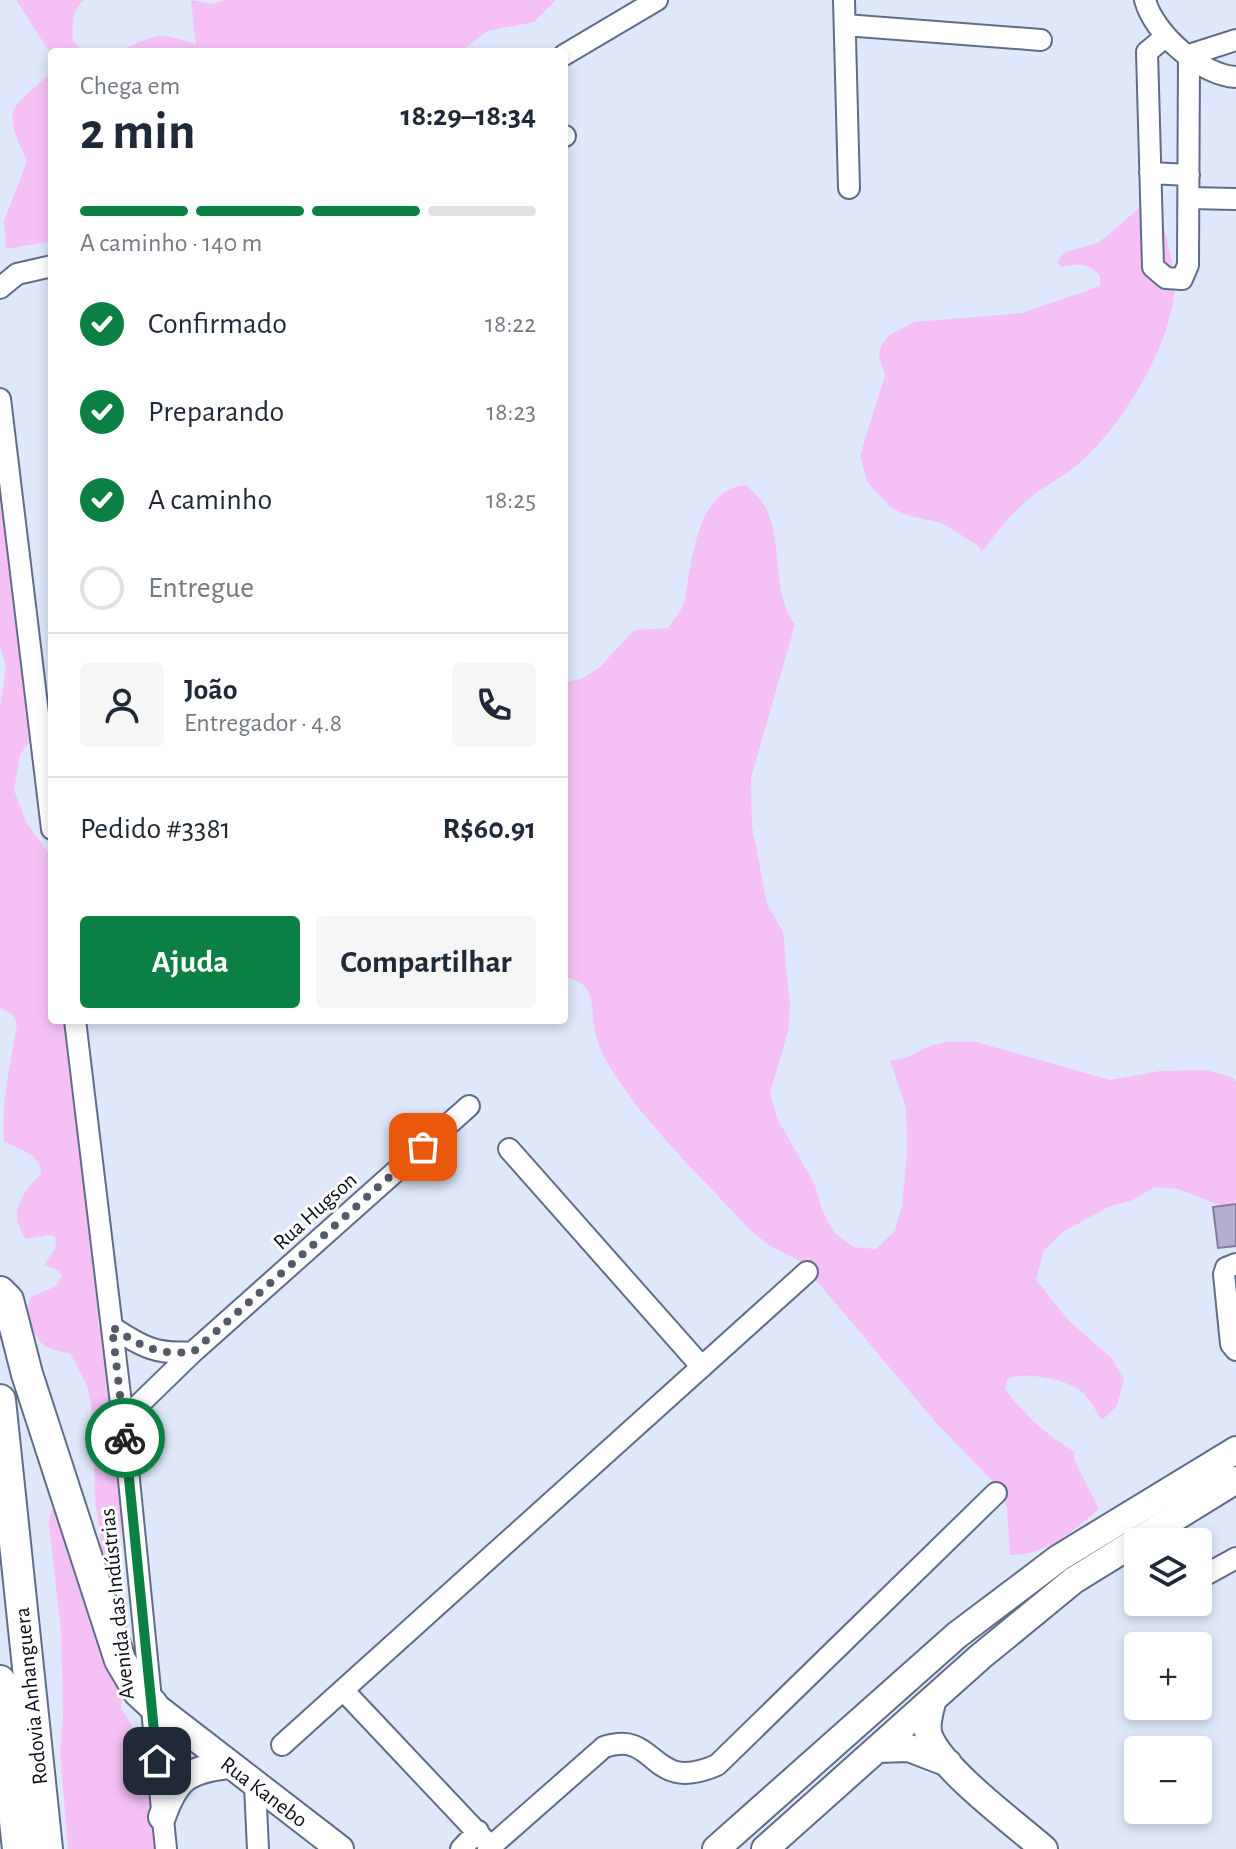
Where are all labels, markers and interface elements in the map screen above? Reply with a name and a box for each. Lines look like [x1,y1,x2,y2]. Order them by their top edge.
text: Chega em [80,73,180,99]
text: 18:29–18:34 [401,101,536,131]
text: 2 min [80,106,195,158]
text: A caminho · 140 m [80,230,262,256]
icon: check [80,302,124,346]
text: Confirmado [148,309,287,339]
text: 18:22 [485,311,536,337]
icon: check [80,390,124,434]
text: Preparando [148,397,284,427]
text: 18:23 [486,399,536,425]
icon: check [80,478,124,522]
text: A caminho [148,485,272,515]
text: 18:25 [486,487,536,513]
text: Entregue [148,573,254,603]
button: person [80,663,164,747]
button: phone [452,663,536,747]
text: João [184,675,238,705]
text: Entregador · 4.8 [184,710,342,736]
text: Pedido #3381 [80,814,231,844]
text: R$60.91 [443,814,536,844]
button: Ajuda [80,916,300,1008]
button: Compartilhar [316,916,536,1008]
pin [389,1113,457,1181]
icon: bag [401,1125,445,1169]
street label: Rua Hugson [269,1168,361,1254]
courier [85,1398,165,1478]
icon: bike [103,1416,147,1460]
street label: Avenida das Indústrias [96,1507,138,1701]
map controls [1124,1528,1212,1824]
button: layers [1124,1528,1212,1616]
street label: Rodovia Anhanguera [11,1606,51,1786]
button: + [1124,1632,1212,1720]
pin [123,1727,191,1795]
button: − [1124,1736,1212,1824]
icon: home [135,1739,179,1783]
street label: Rua Kanebo [217,1752,311,1832]

